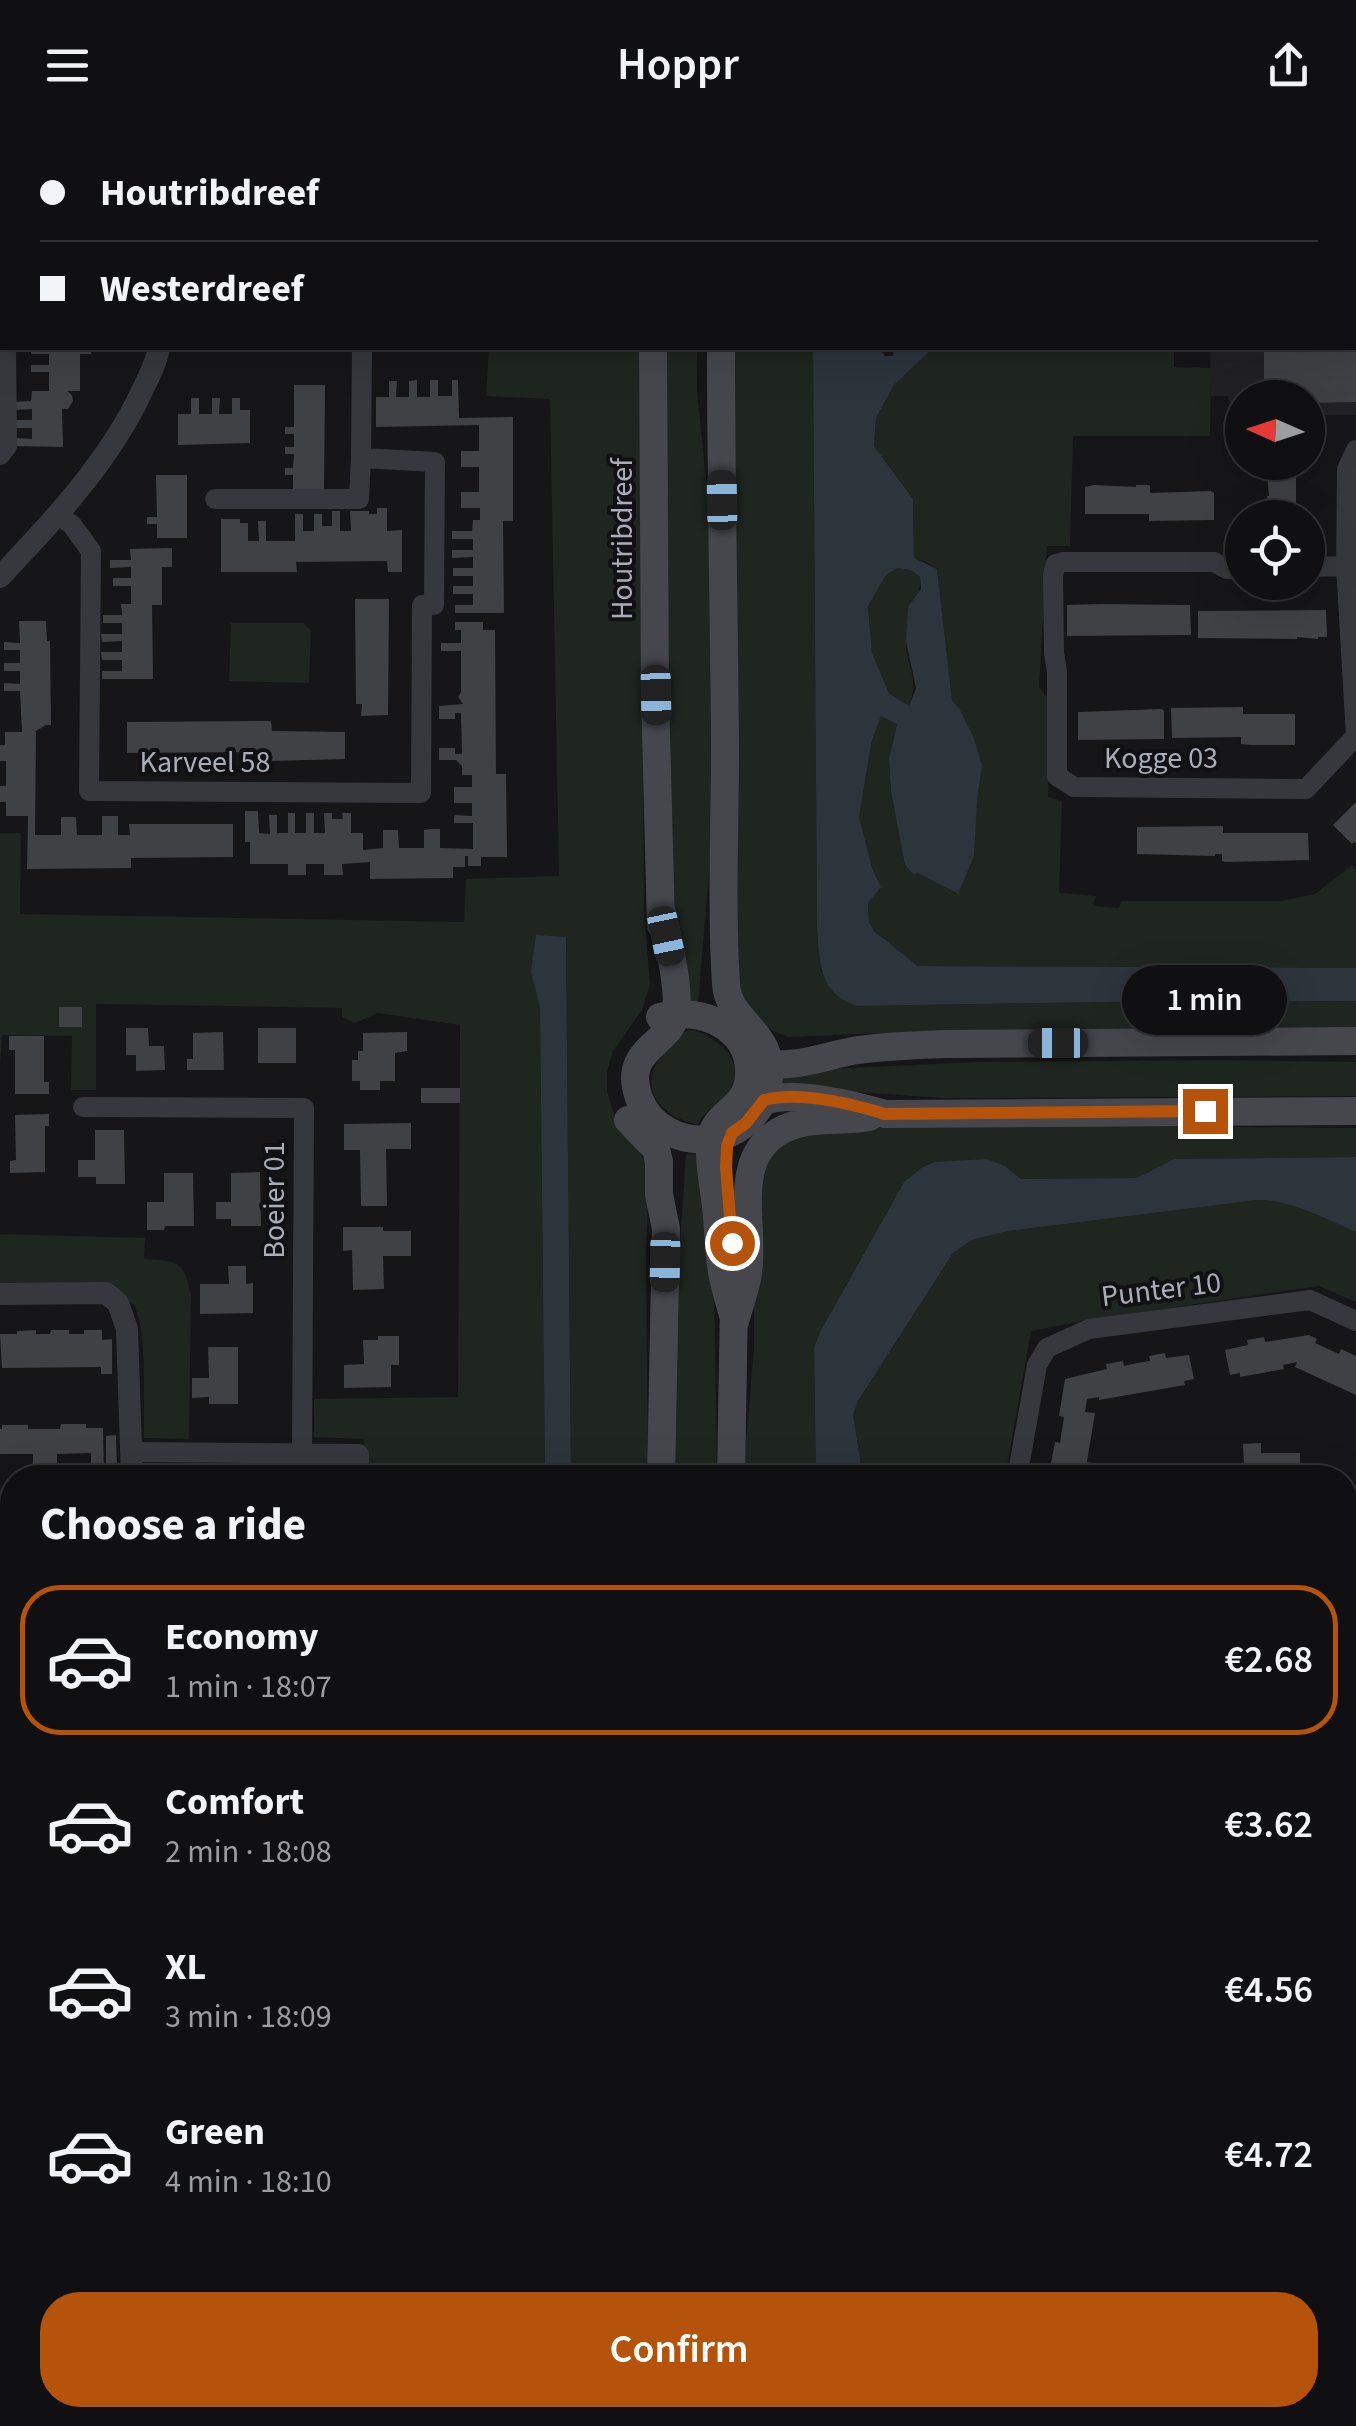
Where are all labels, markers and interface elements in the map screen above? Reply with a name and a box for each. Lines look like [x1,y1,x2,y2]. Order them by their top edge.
text: Hoppr [617,33,739,97]
icon: menu [40,38,95,93]
icon: share [1261,38,1316,93]
text: Houtribdreef [100,166,319,220]
text: Westerdreef [100,262,304,316]
north arrow [1225,380,1325,480]
map controls [1225,380,1325,600]
street label: Houtribdreef [601,457,644,620]
car [706,470,738,530]
button: locate [1225,500,1325,600]
car [640,665,672,725]
street label: Kogge 03 [1104,737,1218,780]
street label: Karveel 58 [140,741,270,784]
car [645,904,687,968]
callout: 1 min [1122,966,1288,1036]
text: 1 min [1166,977,1243,1023]
car [1028,1028,1088,1058]
route end [1183,1089,1228,1134]
street label: Boeier 01 [253,1141,296,1259]
route start [710,1221,755,1266]
car [649,1232,681,1292]
street label: Punter 10 [1099,1261,1224,1318]
text: Choose a ride [40,1493,306,1557]
text: Economy [165,1610,318,1664]
icon: car [45,1615,135,1705]
text: €2.68 [1225,1633,1313,1687]
text: 1 min · 18:07 [165,1664,332,1710]
text: Comfort [165,1775,304,1829]
icon: car [45,1780,135,1870]
text: €3.62 [1225,1798,1313,1852]
text: 2 min · 18:08 [165,1829,332,1875]
text: XL [165,1940,206,1994]
icon: car [45,1945,135,2035]
text: €4.56 [1225,1963,1313,2017]
text: 3 min · 18:09 [165,1994,332,2040]
text: Green [165,2105,265,2159]
icon: car [45,2110,135,2200]
text: €4.72 [1225,2128,1313,2182]
text: 4 min · 18:10 [165,2159,332,2205]
button: Confirm [40,2292,1318,2407]

